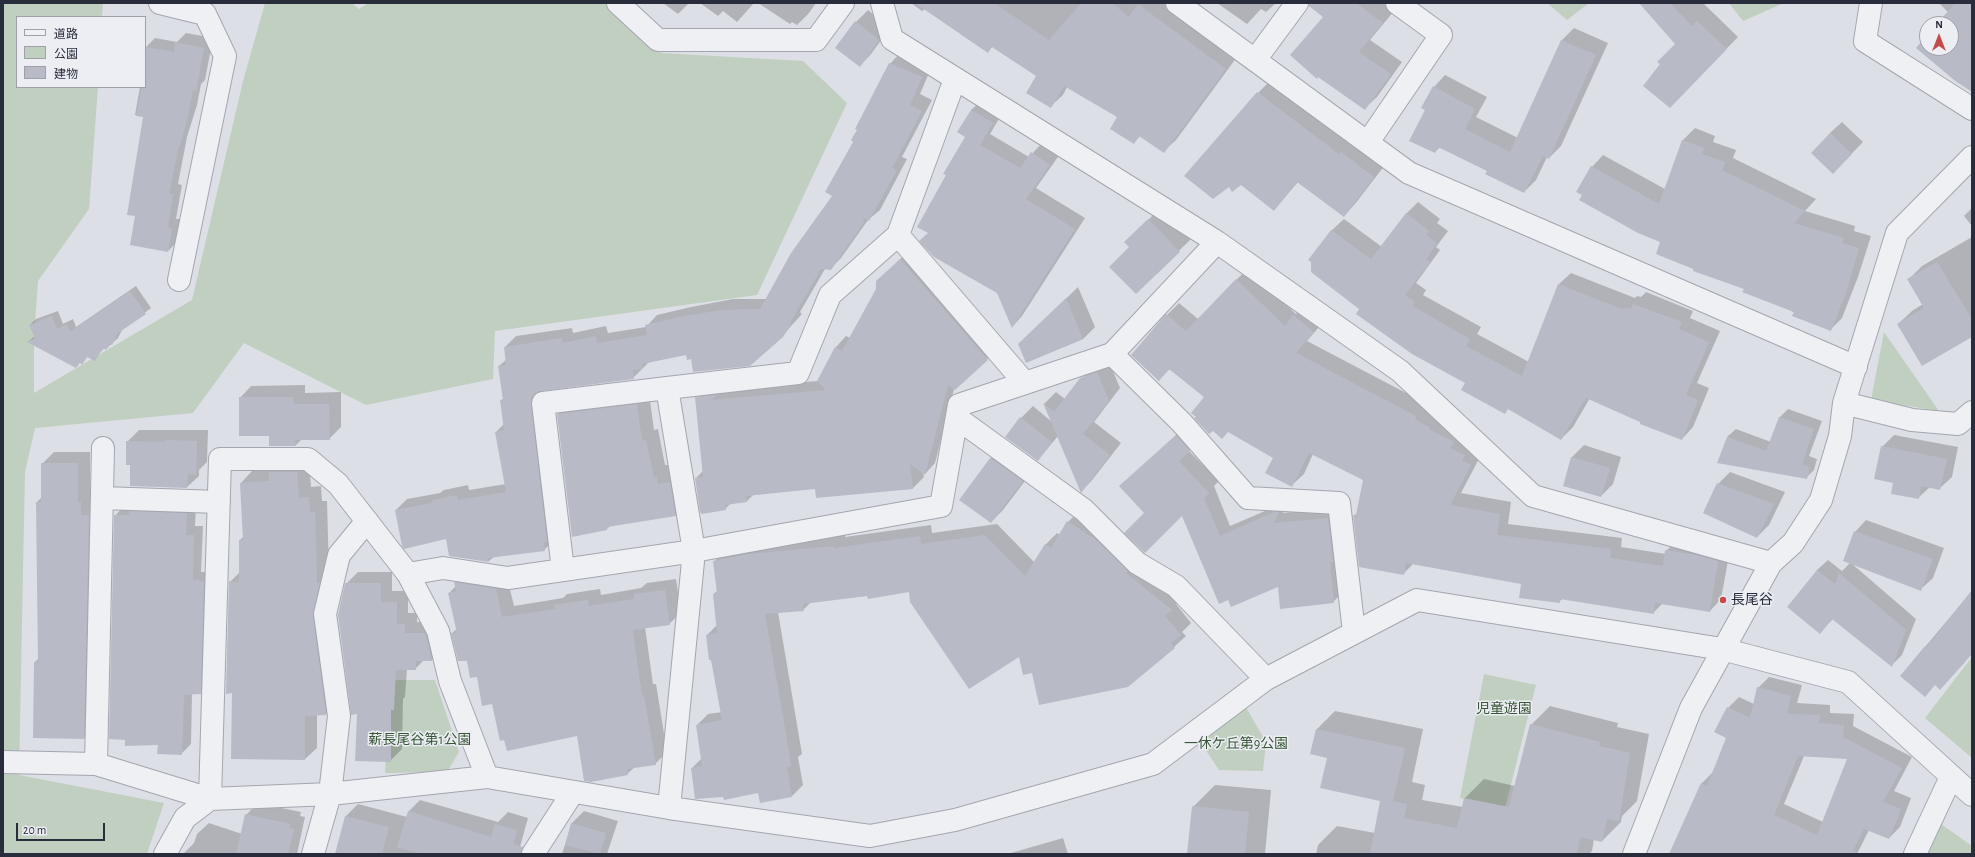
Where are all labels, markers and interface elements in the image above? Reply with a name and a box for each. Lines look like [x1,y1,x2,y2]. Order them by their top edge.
legend [16,16,146,88]
north arrow [1919,16,1959,56]
text: N [1935,19,1943,30]
text: 道路 [54,28,78,40]
text: 公園 [54,48,78,60]
text: 建物 [54,68,78,80]
place label: 長尾谷 [1731,592,1773,608]
marker: 長尾谷 [1718,595,1728,605]
park label: 児童遊園 [1476,701,1532,717]
park label: 薪長尾谷第1公園 [369,732,471,748]
park label: 一休ケ丘第9公園 [1184,736,1288,752]
scale bar [18,815,107,841]
text: 20 m [23,824,46,836]

